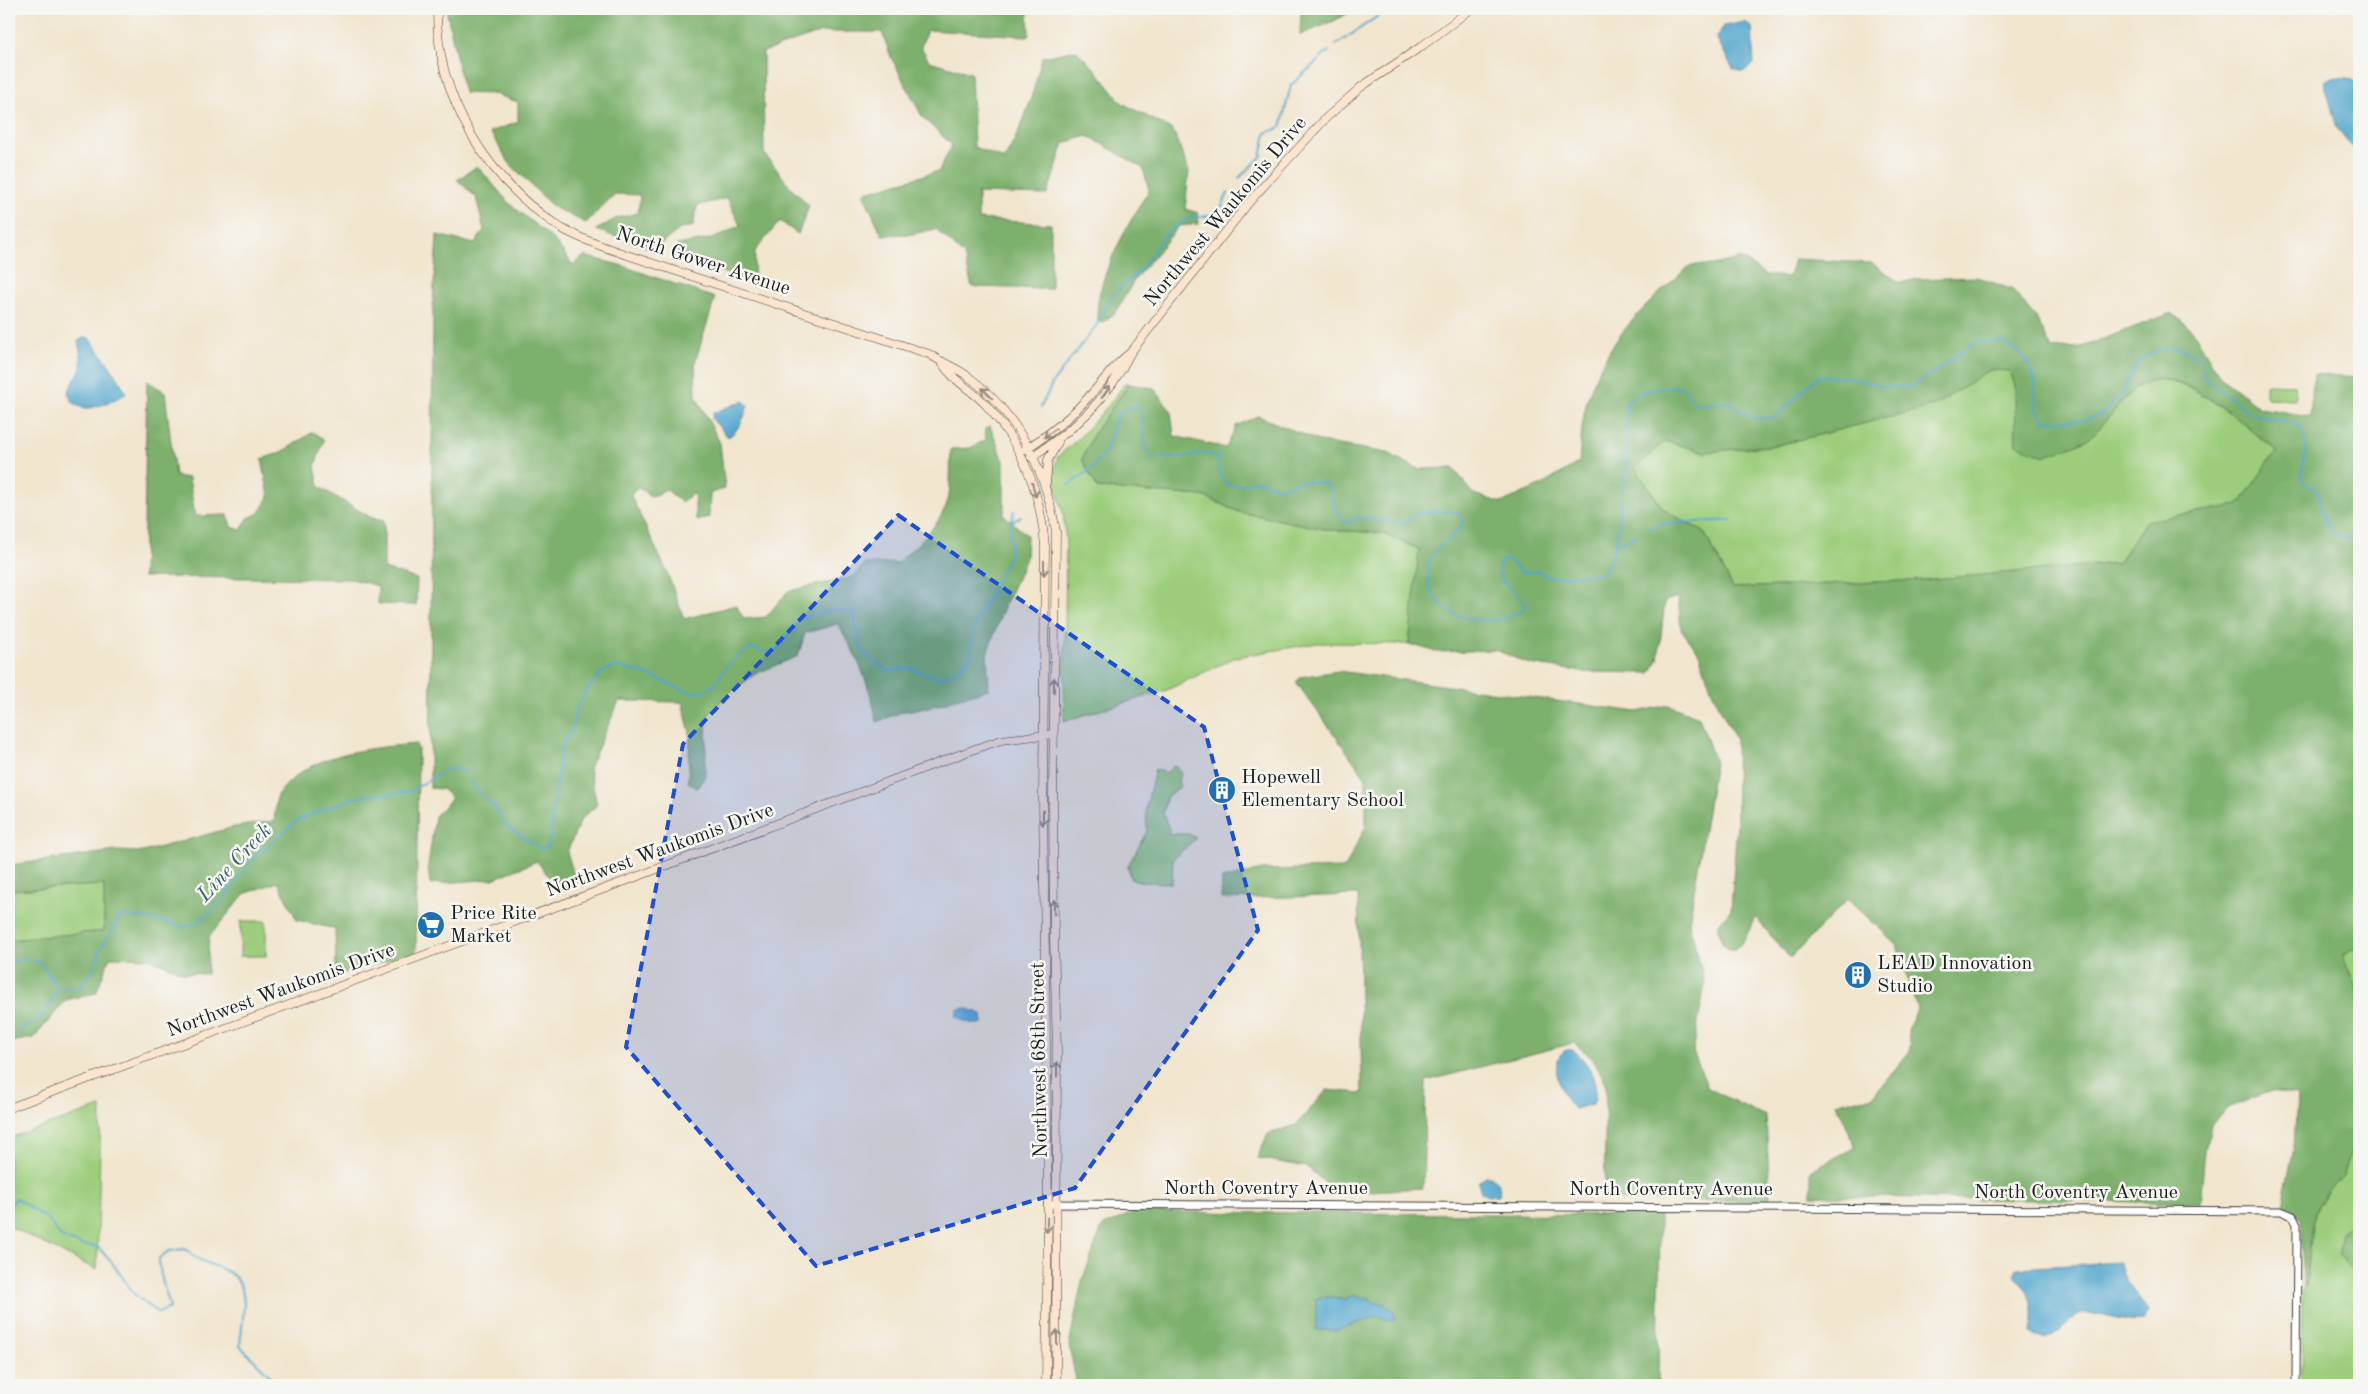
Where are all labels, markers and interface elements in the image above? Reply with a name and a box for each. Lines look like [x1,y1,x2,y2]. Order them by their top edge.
street label: Northwest Waukomis Drive [1141,113,1311,311]
street label: North Gower Avenue [613,224,793,300]
one-way arrow [1101,386,1111,400]
one-way arrow [981,387,993,399]
one-way arrow [1044,428,1057,439]
one-way arrow [1030,481,1040,497]
one-way arrow [1040,560,1049,576]
one-way arrow [1049,678,1059,694]
place label: Hopewell Elementary School [1241,768,1404,811]
building icon: Hopewell Elementary School [1207,775,1237,805]
street label: Northwest Waukomis Drive [543,800,777,902]
one-way arrow [1038,810,1048,826]
water label: Line Creek [193,820,276,907]
one-way arrow [1049,899,1058,915]
place label: Price Rite Market [450,904,537,947]
supermarket icon: Price Rite Market [416,910,446,940]
street label: Northwest Waukomis Drive [164,940,398,1042]
place label: LEAD Innovation Studio [1877,954,2032,997]
building icon: LEAD Innovation Studio [1843,960,1873,990]
street label: Northwest 68th Street [1028,962,1052,1158]
one-way arrow [1052,1061,1062,1078]
street label: North Coventry Avenue [1164,1179,1368,1199]
street label: North Coventry Avenue [1569,1180,1773,1200]
street label: North Coventry Avenue [1974,1183,2178,1203]
one-way arrow [1042,1217,1052,1233]
one-way arrow [1052,1329,1062,1345]

